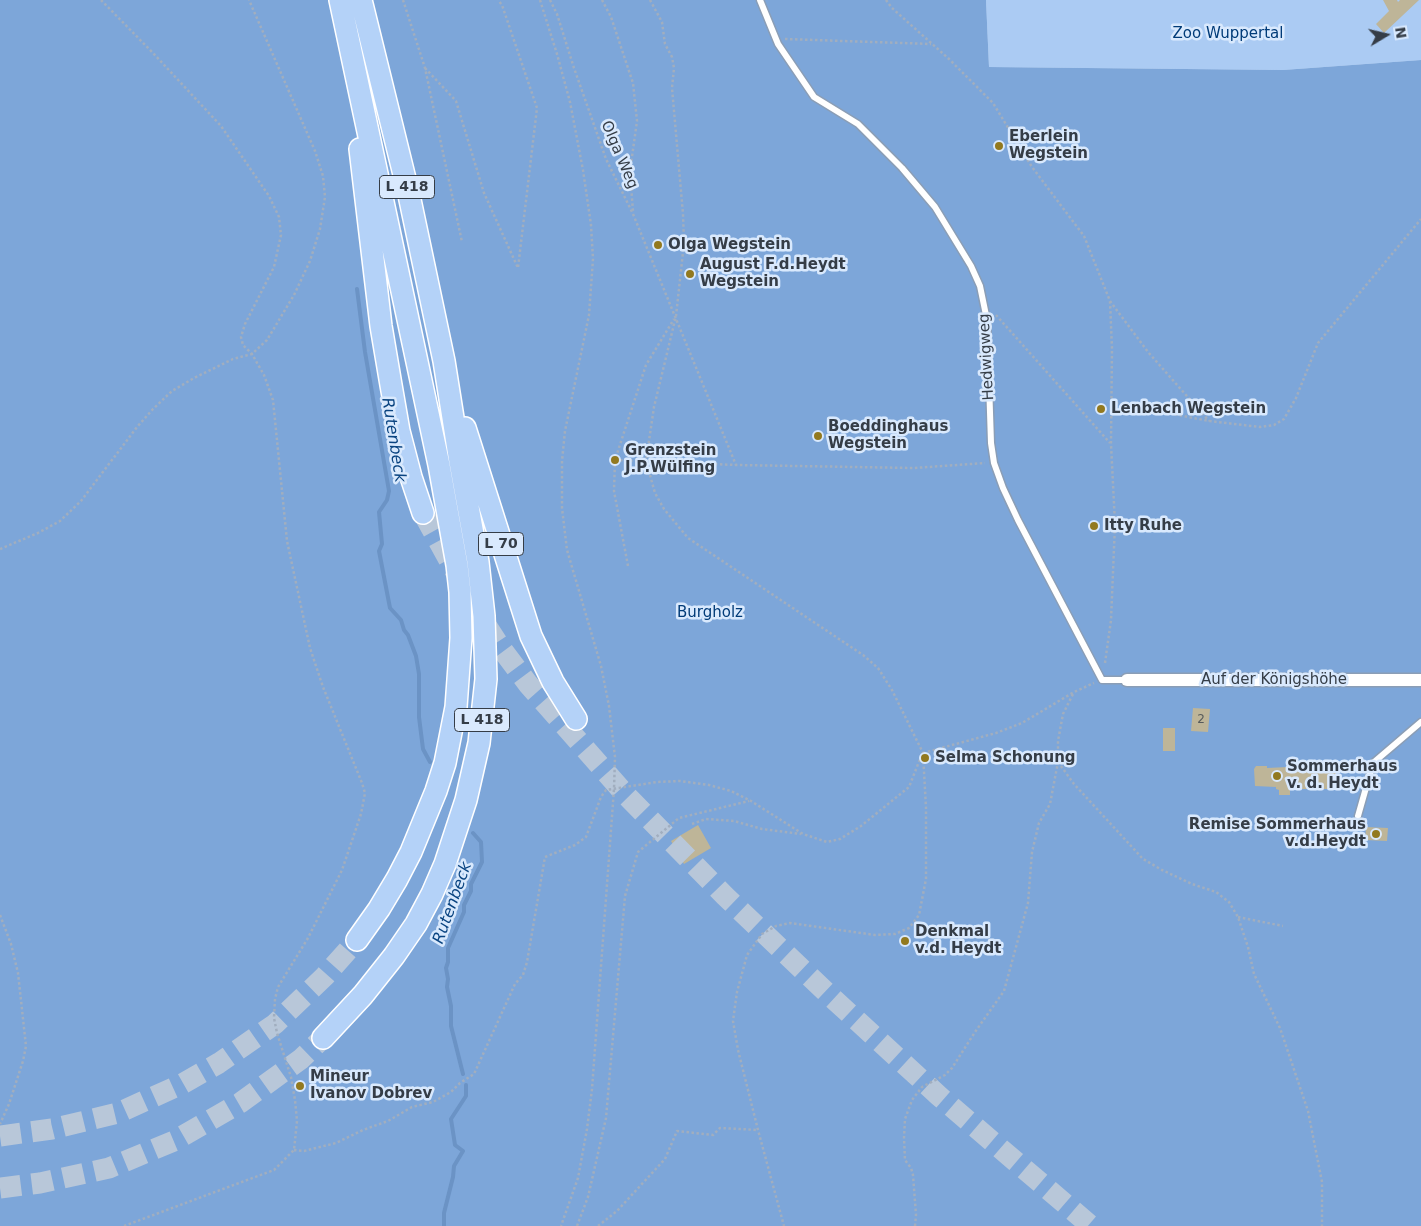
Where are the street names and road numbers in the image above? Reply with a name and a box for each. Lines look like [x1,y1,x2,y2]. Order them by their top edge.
street label: Olga Weg [597,118,641,192]
road number: L 418 [380,176,434,198]
street label: Hedwigweg [976,313,998,401]
road number: L 70 [478,532,524,556]
street label: Auf der Königshöhe [1201,671,1347,689]
road number: L 418 [454,708,510,732]

